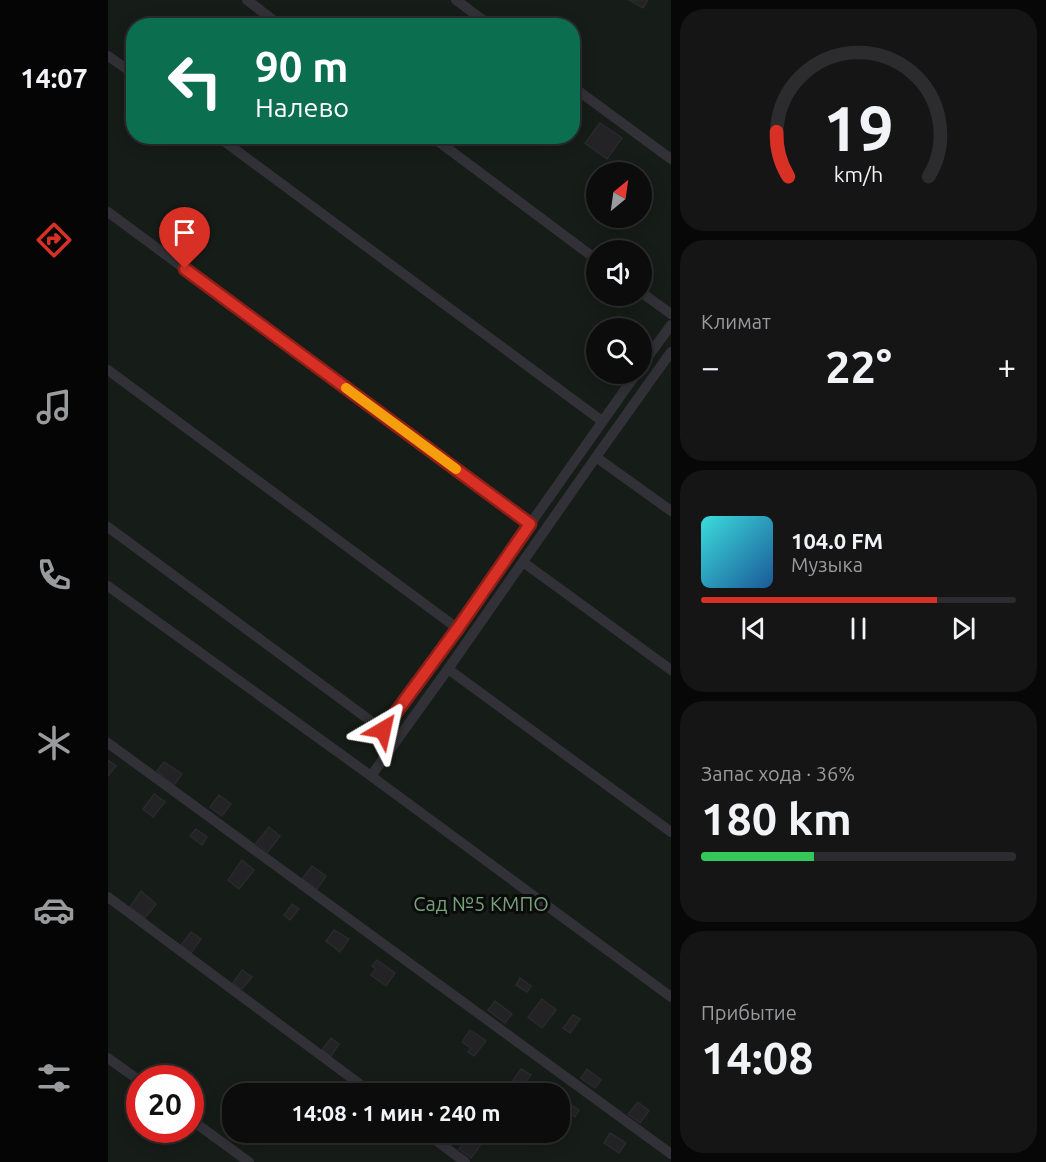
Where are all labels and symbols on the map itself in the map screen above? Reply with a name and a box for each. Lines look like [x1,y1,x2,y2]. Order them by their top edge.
north arrow [586,162,652,228]
pin [159,207,210,269]
position arrow [351,698,415,762]
park label: Сад №5 КМПО [413,892,549,915]
speed limit sign: 20 [126,1065,204,1143]

